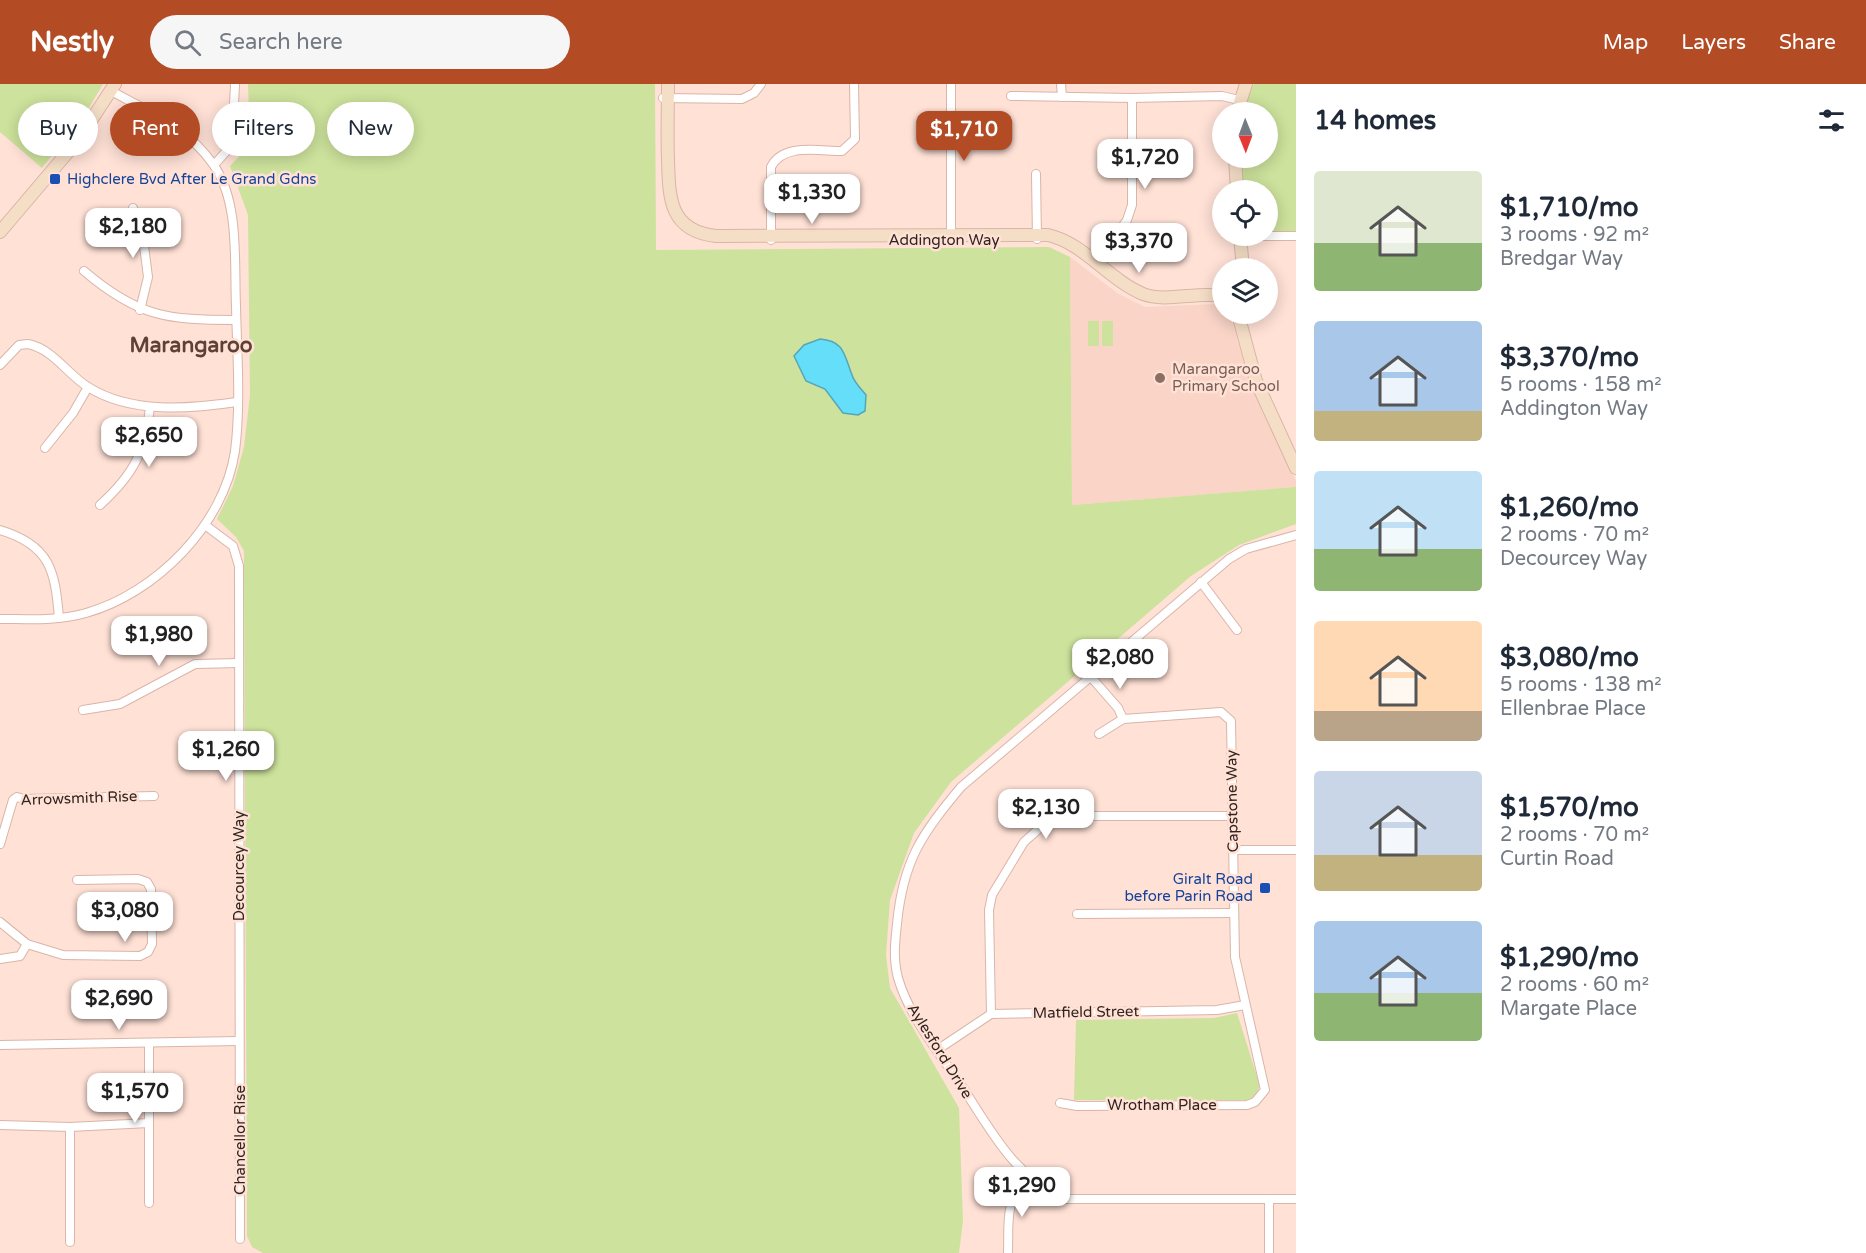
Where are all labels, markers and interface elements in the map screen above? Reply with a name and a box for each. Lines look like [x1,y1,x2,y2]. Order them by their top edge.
search box [150,15,570,69]
text: Nestly [30,25,114,59]
icon: search [171,26,204,59]
text: Search here [219,29,343,55]
text: Map [1603,30,1648,55]
text: Layers [1681,30,1746,55]
text: Share [1779,30,1836,55]
chip: Buy [18,102,98,156]
chip: Rent [110,102,200,156]
chip: Filters [212,102,315,156]
chip: New [327,102,414,156]
north arrow [1212,102,1278,168]
map controls [1212,102,1278,324]
icon: filters [1815,104,1848,137]
text: 14 homes [1314,105,1436,136]
pin: $1,710 [915,111,1013,162]
text: $1,710 [930,118,998,142]
pin: $1,720 [1096,139,1194,190]
text: $1,720 [1111,146,1179,170]
place label: Highclere Bvd After Le Grand Gdns [67,170,316,188]
marker: Highclere Bvd After Le Grand Gdns [48,172,62,186]
pin: $1,330 [763,174,861,225]
button: locate [1212,180,1278,246]
text: $1,330 [778,181,846,205]
text: $1,710/mo [1500,192,1639,223]
icon: home [1362,195,1434,267]
pin: $2,180 [84,208,182,259]
text: $2,180 [99,215,167,239]
pin: $3,370 [1090,223,1188,274]
text: 3 rooms · 92 m² [1500,223,1649,247]
text: $3,370 [1105,230,1173,254]
street label: Addington Way [889,231,999,249]
text: Bredgar Way [1500,247,1623,271]
button: layers [1212,258,1278,324]
district label: Marangaroo [129,333,253,358]
text: $3,370/mo [1500,342,1639,373]
icon: home [1362,345,1434,417]
place label: Marangaroo Primary School [1172,360,1280,395]
marker: Marangaroo Primary School [1153,371,1167,385]
text: 5 rooms · 158 m² [1500,373,1662,397]
text: Addington Way [1500,397,1648,421]
pin: $2,650 [100,417,198,468]
text: $2,650 [115,424,183,448]
text: $1,260/mo [1500,492,1639,523]
icon: home [1362,495,1434,567]
text: 2 rooms · 70 m² [1500,523,1649,547]
text: Decourcey Way [1500,547,1647,571]
pin: $1,980 [110,616,208,667]
text: $1,980 [125,623,193,647]
pin: $2,080 [1071,639,1169,690]
text: $3,080/mo [1500,642,1639,673]
icon: home [1362,645,1434,717]
text: $2,080 [1086,646,1154,670]
text: 5 rooms · 138 m² [1500,673,1662,697]
text: Ellenbrae Place [1500,697,1646,721]
pin: $1,260 [177,731,275,782]
text: $1,260 [192,738,260,762]
street label: Capstone Way [1222,750,1242,852]
street label: Arrowsmith Rise [20,787,138,809]
pin: $2,130 [997,789,1095,840]
text: $1,570/mo [1500,792,1639,823]
icon: home [1362,795,1434,867]
text: $2,130 [1012,796,1080,820]
street label: Decourcey Way [230,811,248,921]
text: 2 rooms · 70 m² [1500,823,1649,847]
text: Curtin Road [1500,847,1614,871]
place label: Giralt Road before Parin Road [1124,870,1253,905]
marker: Giralt Road before Parin Road [1258,881,1272,895]
pin: $3,080 [76,892,174,943]
text: $3,080 [91,899,159,923]
text: $1,290/mo [1500,942,1639,973]
icon: home [1362,945,1434,1017]
text: 2 rooms · 60 m² [1500,973,1649,997]
pin: $2,690 [70,980,168,1031]
text: $2,690 [85,987,153,1011]
text: Margate Place [1500,997,1637,1021]
street label: Aylesford Drive [904,1000,976,1102]
street label: Matfield Street [1033,1002,1140,1022]
pin: $1,570 [86,1073,184,1124]
text: $1,570 [101,1080,169,1104]
street label: Chancellor Rise [231,1085,249,1195]
street label: Wrotham Place [1107,1096,1217,1114]
pin: $1,290 [973,1167,1071,1218]
text: $1,290 [988,1174,1056,1198]

